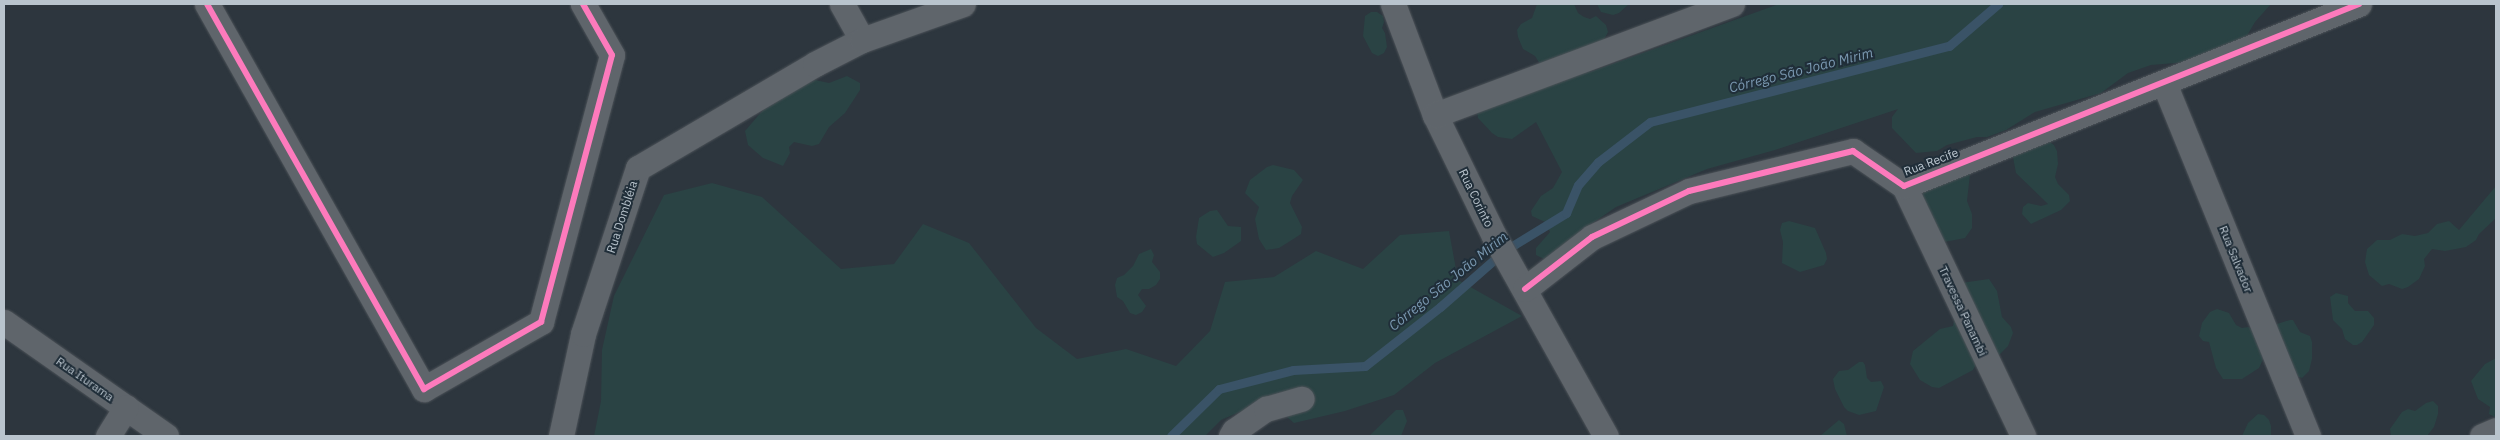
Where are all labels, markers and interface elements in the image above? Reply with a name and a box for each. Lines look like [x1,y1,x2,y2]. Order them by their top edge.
water label: Córrego São João Mirim [1727,44,1875,96]
street label: Rua Recife [1902,145,1960,179]
street label: Rua Corinto [1456,167,1496,229]
street label: Rua Dombléia [604,179,640,255]
street label: Rua Salvador [2216,224,2256,294]
water label: Córrego São João Mirim [1385,228,1511,334]
street label: Travessa Panambi [1936,264,1990,358]
street label: Rua Iturama [53,354,117,404]

